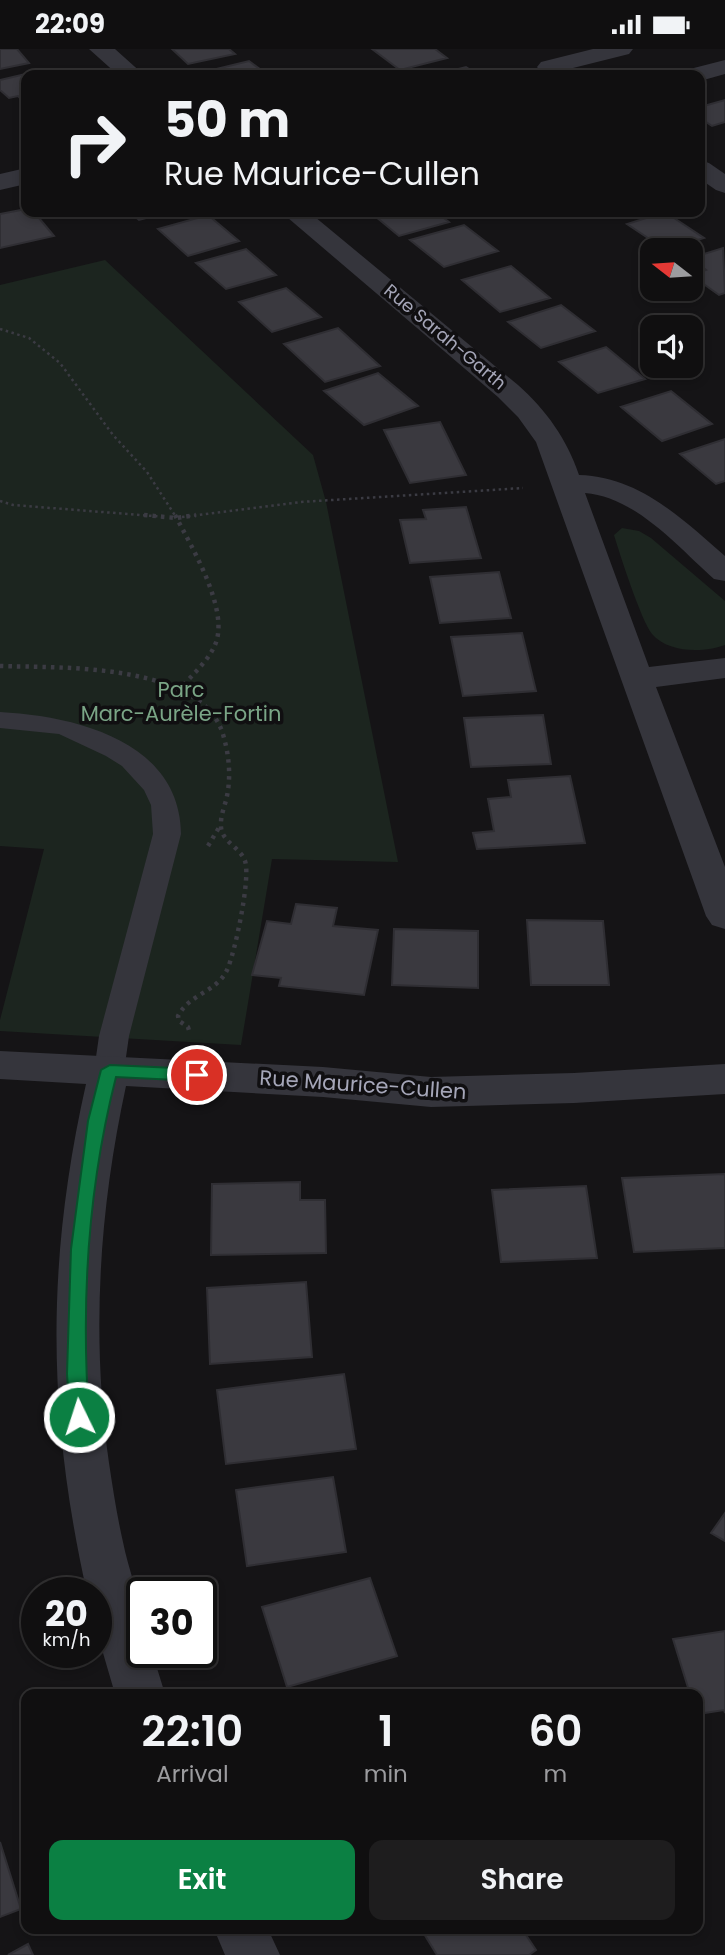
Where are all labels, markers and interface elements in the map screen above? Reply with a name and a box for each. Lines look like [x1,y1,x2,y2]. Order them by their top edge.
text: 22:09 [35,6,105,42]
text: 50 m [164,86,290,154]
icon: right [49,98,140,189]
text: Rue Maurice-Cullen [164,151,480,196]
north arrow [640,238,704,301]
map controls [640,238,703,378]
street label: Rue Sarah-Garth [379,278,512,395]
button: sound [640,315,703,378]
park label: Parc Marc-Aurèle-Fortin [81,675,281,728]
pin [167,1045,227,1105]
icon: arrive [178,1056,216,1094]
street label: Rue Maurice-Cullen [259,1063,467,1106]
position arrow [42,1380,116,1454]
speed limit sign: 30 [126,1577,217,1668]
text: 20 [45,1589,88,1638]
text: km/h [43,1627,90,1652]
text: 22:10 [142,1702,243,1761]
text: 1 [378,1702,393,1761]
text: 60 [528,1702,582,1761]
text: Arrival [156,1758,229,1790]
text: min [364,1758,408,1790]
text: m [544,1758,567,1790]
button: Exit [49,1840,355,1920]
button: Share [369,1840,675,1920]

